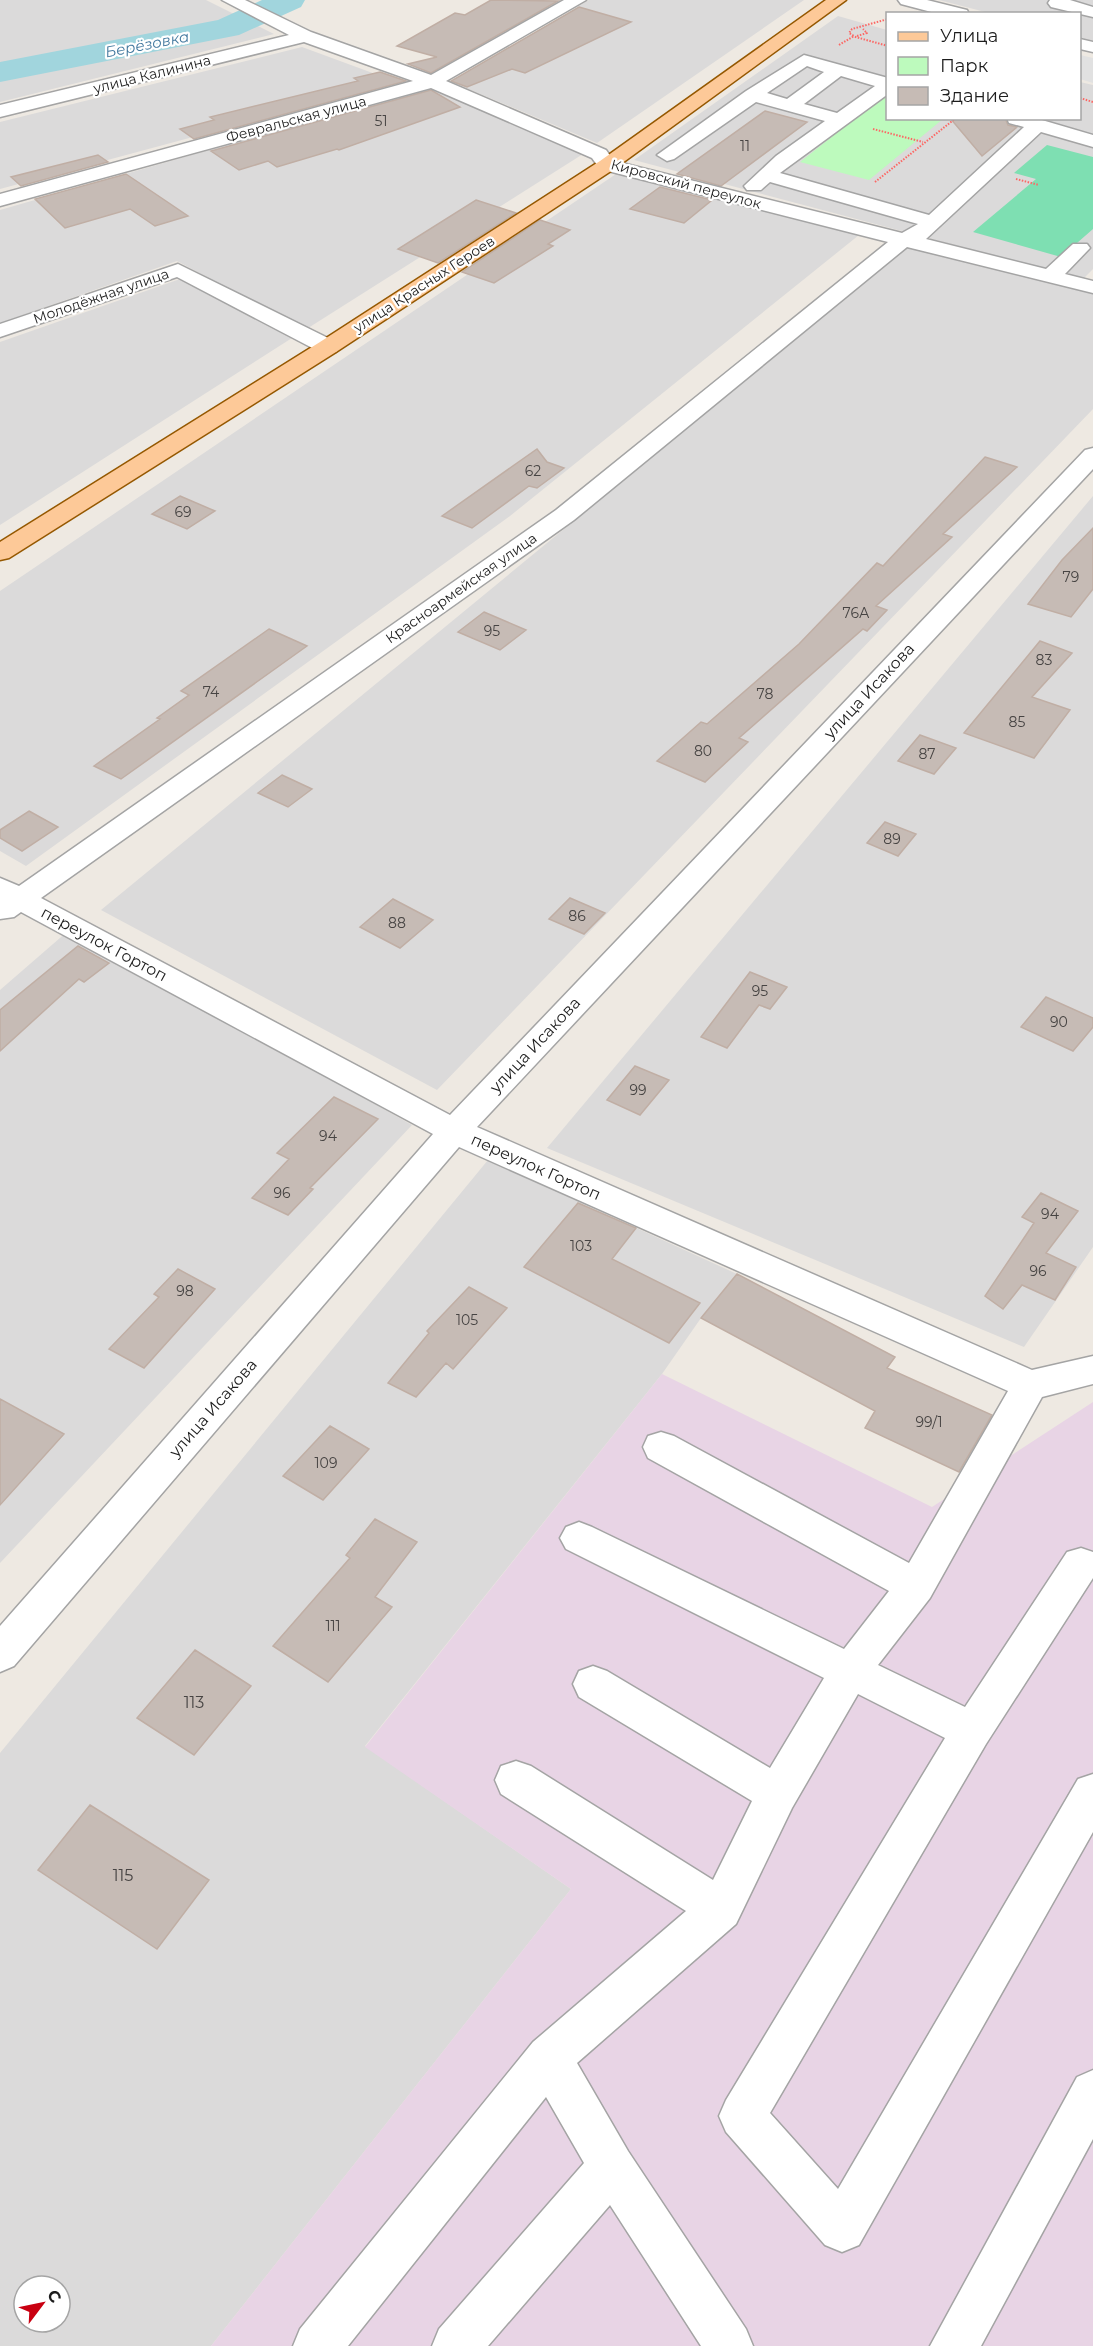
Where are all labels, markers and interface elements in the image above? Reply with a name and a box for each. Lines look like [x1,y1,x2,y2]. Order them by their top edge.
legend [886,12,1081,120]
text: Улица [940,25,998,47]
water label: Берёзовка [103,27,191,61]
street label: улица Калинина [90,51,213,98]
text: Парк [940,55,989,77]
text: Здание [940,85,1009,107]
street label: Февральская улица [224,92,368,146]
house number: 51 [375,112,387,130]
house number: 11 [740,137,750,155]
street label: Кировский переулок [609,155,763,213]
street label: улица Красных Героев [349,232,498,337]
street label: Молодёжная улица [31,264,171,328]
house number: 62 [525,462,541,480]
house number: 69 [174,503,192,521]
street label: Красноармейская улица [382,529,540,647]
house number: 79 [1063,568,1079,586]
house number: 76А [842,604,870,622]
house number: 95 [484,622,500,640]
street label: улица Исакова [819,639,918,744]
house number: 83 [1036,651,1053,669]
house number: 74 [203,683,220,701]
house number: 78 [757,685,774,703]
house number: 85 [1009,713,1026,731]
house number: 80 [694,742,712,760]
house number: 87 [918,745,936,763]
house number: 89 [883,830,901,848]
street label: переулок Гортоп [38,903,170,985]
house number: 86 [568,907,586,925]
house number: 88 [388,914,406,932]
house number: 95 [752,982,768,1000]
street label: улица Исакова [485,993,584,1098]
house number: 90 [1050,1013,1068,1031]
house number: 99 [629,1081,647,1099]
house number: 94 [319,1127,338,1145]
street label: переулок Гортоп [468,1130,604,1204]
house number: 96 [273,1184,291,1202]
house number: 94 [1041,1205,1060,1223]
house number: 103 [570,1237,592,1255]
house number: 96 [1029,1262,1047,1280]
house number: 98 [176,1282,194,1300]
house number: 105 [456,1311,478,1329]
street label: улица Исакова [165,1355,261,1462]
house number: 99/1 [916,1413,942,1431]
house number: 109 [315,1454,337,1472]
house number: 111 [325,1617,341,1635]
house number: 113 [184,1693,204,1712]
house number: 115 [113,1866,133,1885]
north arrow [12,2274,72,2334]
text: С [43,2286,66,2307]

